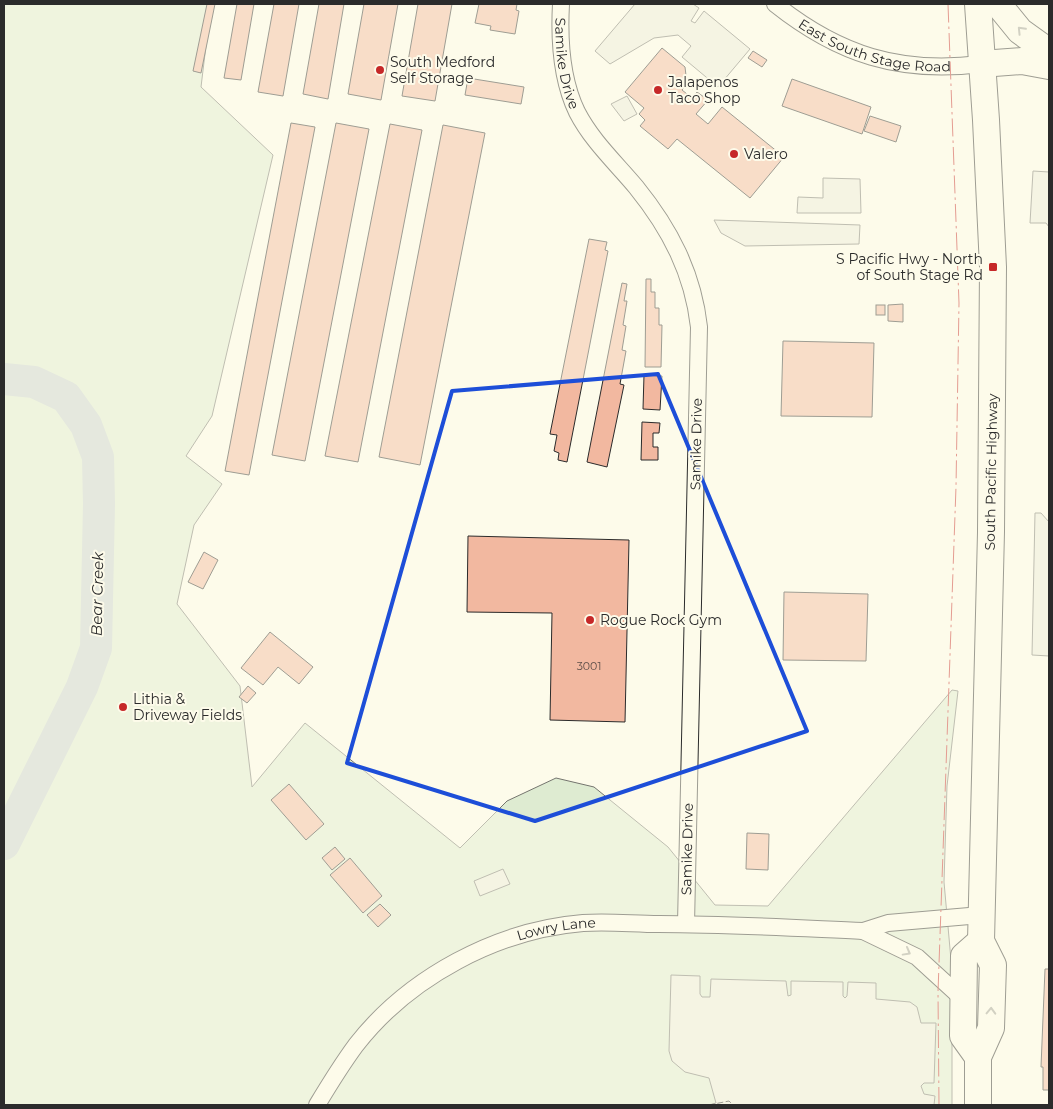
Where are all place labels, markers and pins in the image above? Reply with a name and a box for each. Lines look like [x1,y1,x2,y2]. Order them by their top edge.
place label: South Medford Self Storage [390,53,495,87]
marker: South Medford Self Storage [374,64,386,76]
place label: Jalapenos Taco Shop [667,73,740,107]
marker: Jalapenos Taco Shop [652,84,664,96]
place label: Valero [744,145,788,163]
marker: Valero [728,148,740,160]
place label: S Pacific Hwy - North of South Stage Rd [836,250,983,284]
marker: S Pacific Hwy - North of South Stage Rd [987,261,999,273]
place label: Rogue Rock Gym [600,611,722,629]
marker: Rogue Rock Gym [584,614,596,626]
place label: Lithia & Driveway Fields [133,690,242,724]
marker: Lithia & Driveway Fields [117,701,129,713]

